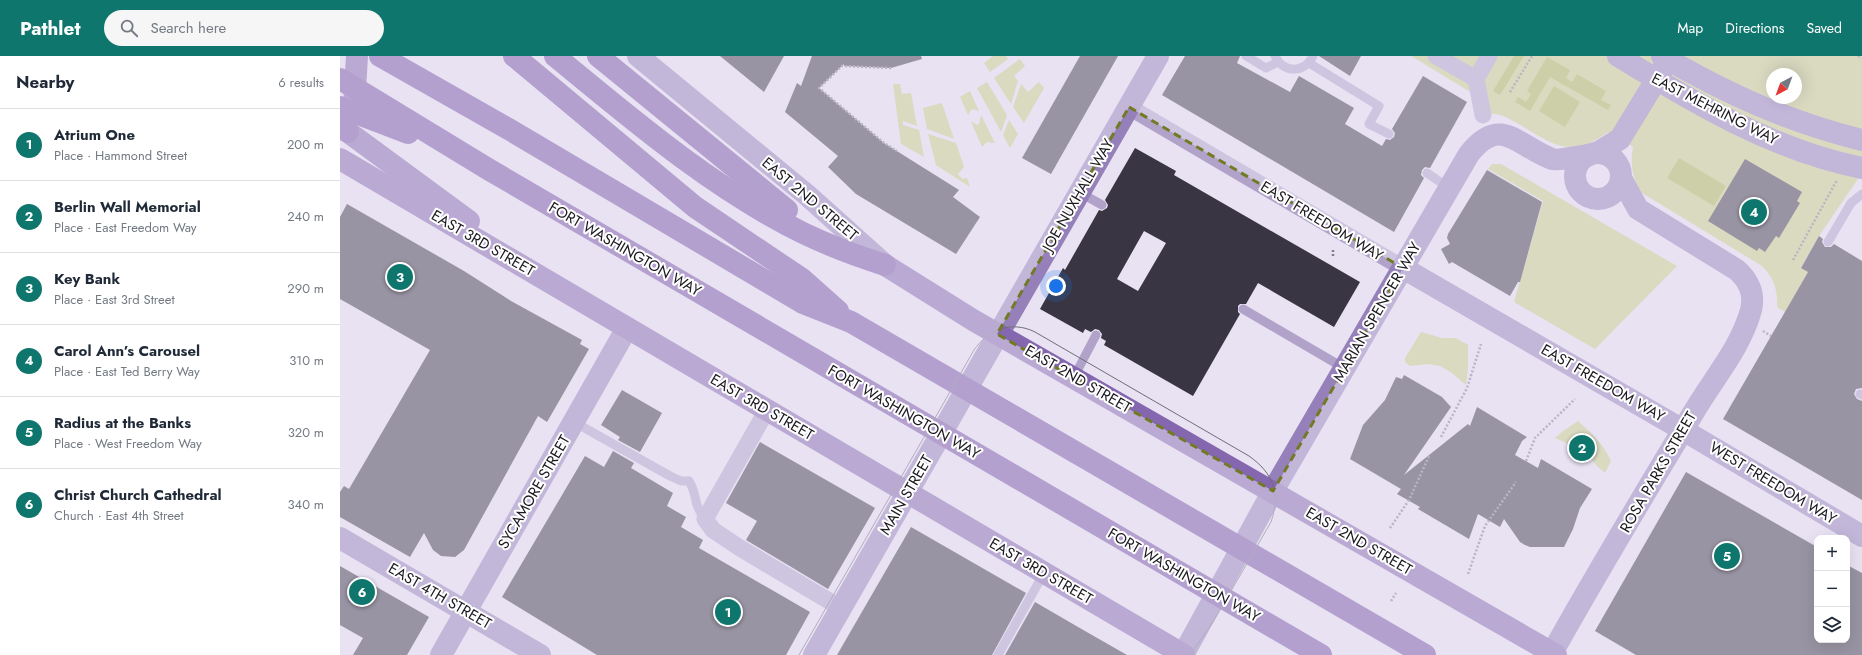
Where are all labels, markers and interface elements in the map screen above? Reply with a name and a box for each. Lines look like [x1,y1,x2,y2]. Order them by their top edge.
search box [104,10,384,46]
text: Pathlet [20,15,80,42]
icon: search [118,17,140,39]
text: Search here [150,17,226,39]
text: Map [1677,18,1703,38]
text: Directions [1725,18,1785,38]
text: Saved [1807,18,1842,38]
street label: EAST MEHRING WAY [1648,68,1783,151]
north arrow [1766,68,1802,104]
text: Nearby [16,70,74,94]
text: 6 results [278,73,324,92]
text: Atrium One [54,124,135,146]
street label: JOE NUXHALL WAY [1036,134,1120,257]
text: 1 [26,135,32,154]
text: 200 m [287,135,324,154]
text: Place · Hammond Street [54,146,187,165]
street label: EAST 2ND STREET [757,152,863,246]
street label: EAST FREEDOM WAY [1257,176,1388,267]
text: Berlin Wall Memorial [54,196,201,218]
street label: FORT WASHINGTON WAY [545,196,706,302]
pin: 4 [1741,197,1767,227]
street label: EAST 3RD STREET [427,204,539,282]
text: 2 [25,207,33,226]
text: 240 m [287,207,324,226]
text: Place · East Freedom Way [54,218,197,237]
street label: MARIAN SPENCER WAY [1328,237,1426,386]
pin: 3 [387,262,413,292]
text: Key Bank [54,268,120,290]
your location [1046,276,1066,296]
text: 3 [25,279,33,298]
text: 290 m [287,279,324,298]
text: Place · East 3rd Street [54,290,175,309]
street label: EAST FREEDOM WAY [1537,339,1669,428]
text: Carol Ann’s Carousel [54,340,200,362]
street label: EAST 2ND STREET [1021,340,1135,418]
text: 4 [24,351,34,370]
text: 310 m [289,351,324,370]
street label: FORT WASHINGTON WAY [824,359,985,465]
text: Place · East Ted Berry Way [54,362,200,381]
street label: EAST 3RD STREET [706,368,818,446]
street label: ROSA PARKS STREET [1614,407,1702,537]
text: Radius at the Banks [54,412,191,434]
text: 5 [25,423,33,442]
text: 320 m [288,423,324,442]
street label: SYCAMORE STREET [492,431,576,553]
pin: 2 [1569,433,1595,463]
text: Place · West Freedom Way [54,434,202,453]
street label: WEST FREEDOM WAY [1705,436,1841,530]
street label: MAIN STREET [874,451,938,539]
text: Christ Church Cathedral [54,484,222,506]
text: 6 [25,495,33,514]
text: 340 m [287,495,324,514]
street label: EAST 2ND STREET [1302,502,1416,580]
text: Church · East 4th Street [54,506,184,525]
street label: FORT WASHINGTON WAY [1104,522,1265,628]
street label: EAST 3RD STREET [985,532,1097,610]
map controls [1814,535,1850,643]
button: + [1814,535,1850,571]
pin: 5 [1714,541,1740,571]
street label: EAST 4TH STREET [384,558,496,635]
button: − [1814,571,1850,607]
pin: 6 [349,577,375,607]
pin: 1 [715,597,741,627]
button: layers [1814,607,1850,643]

